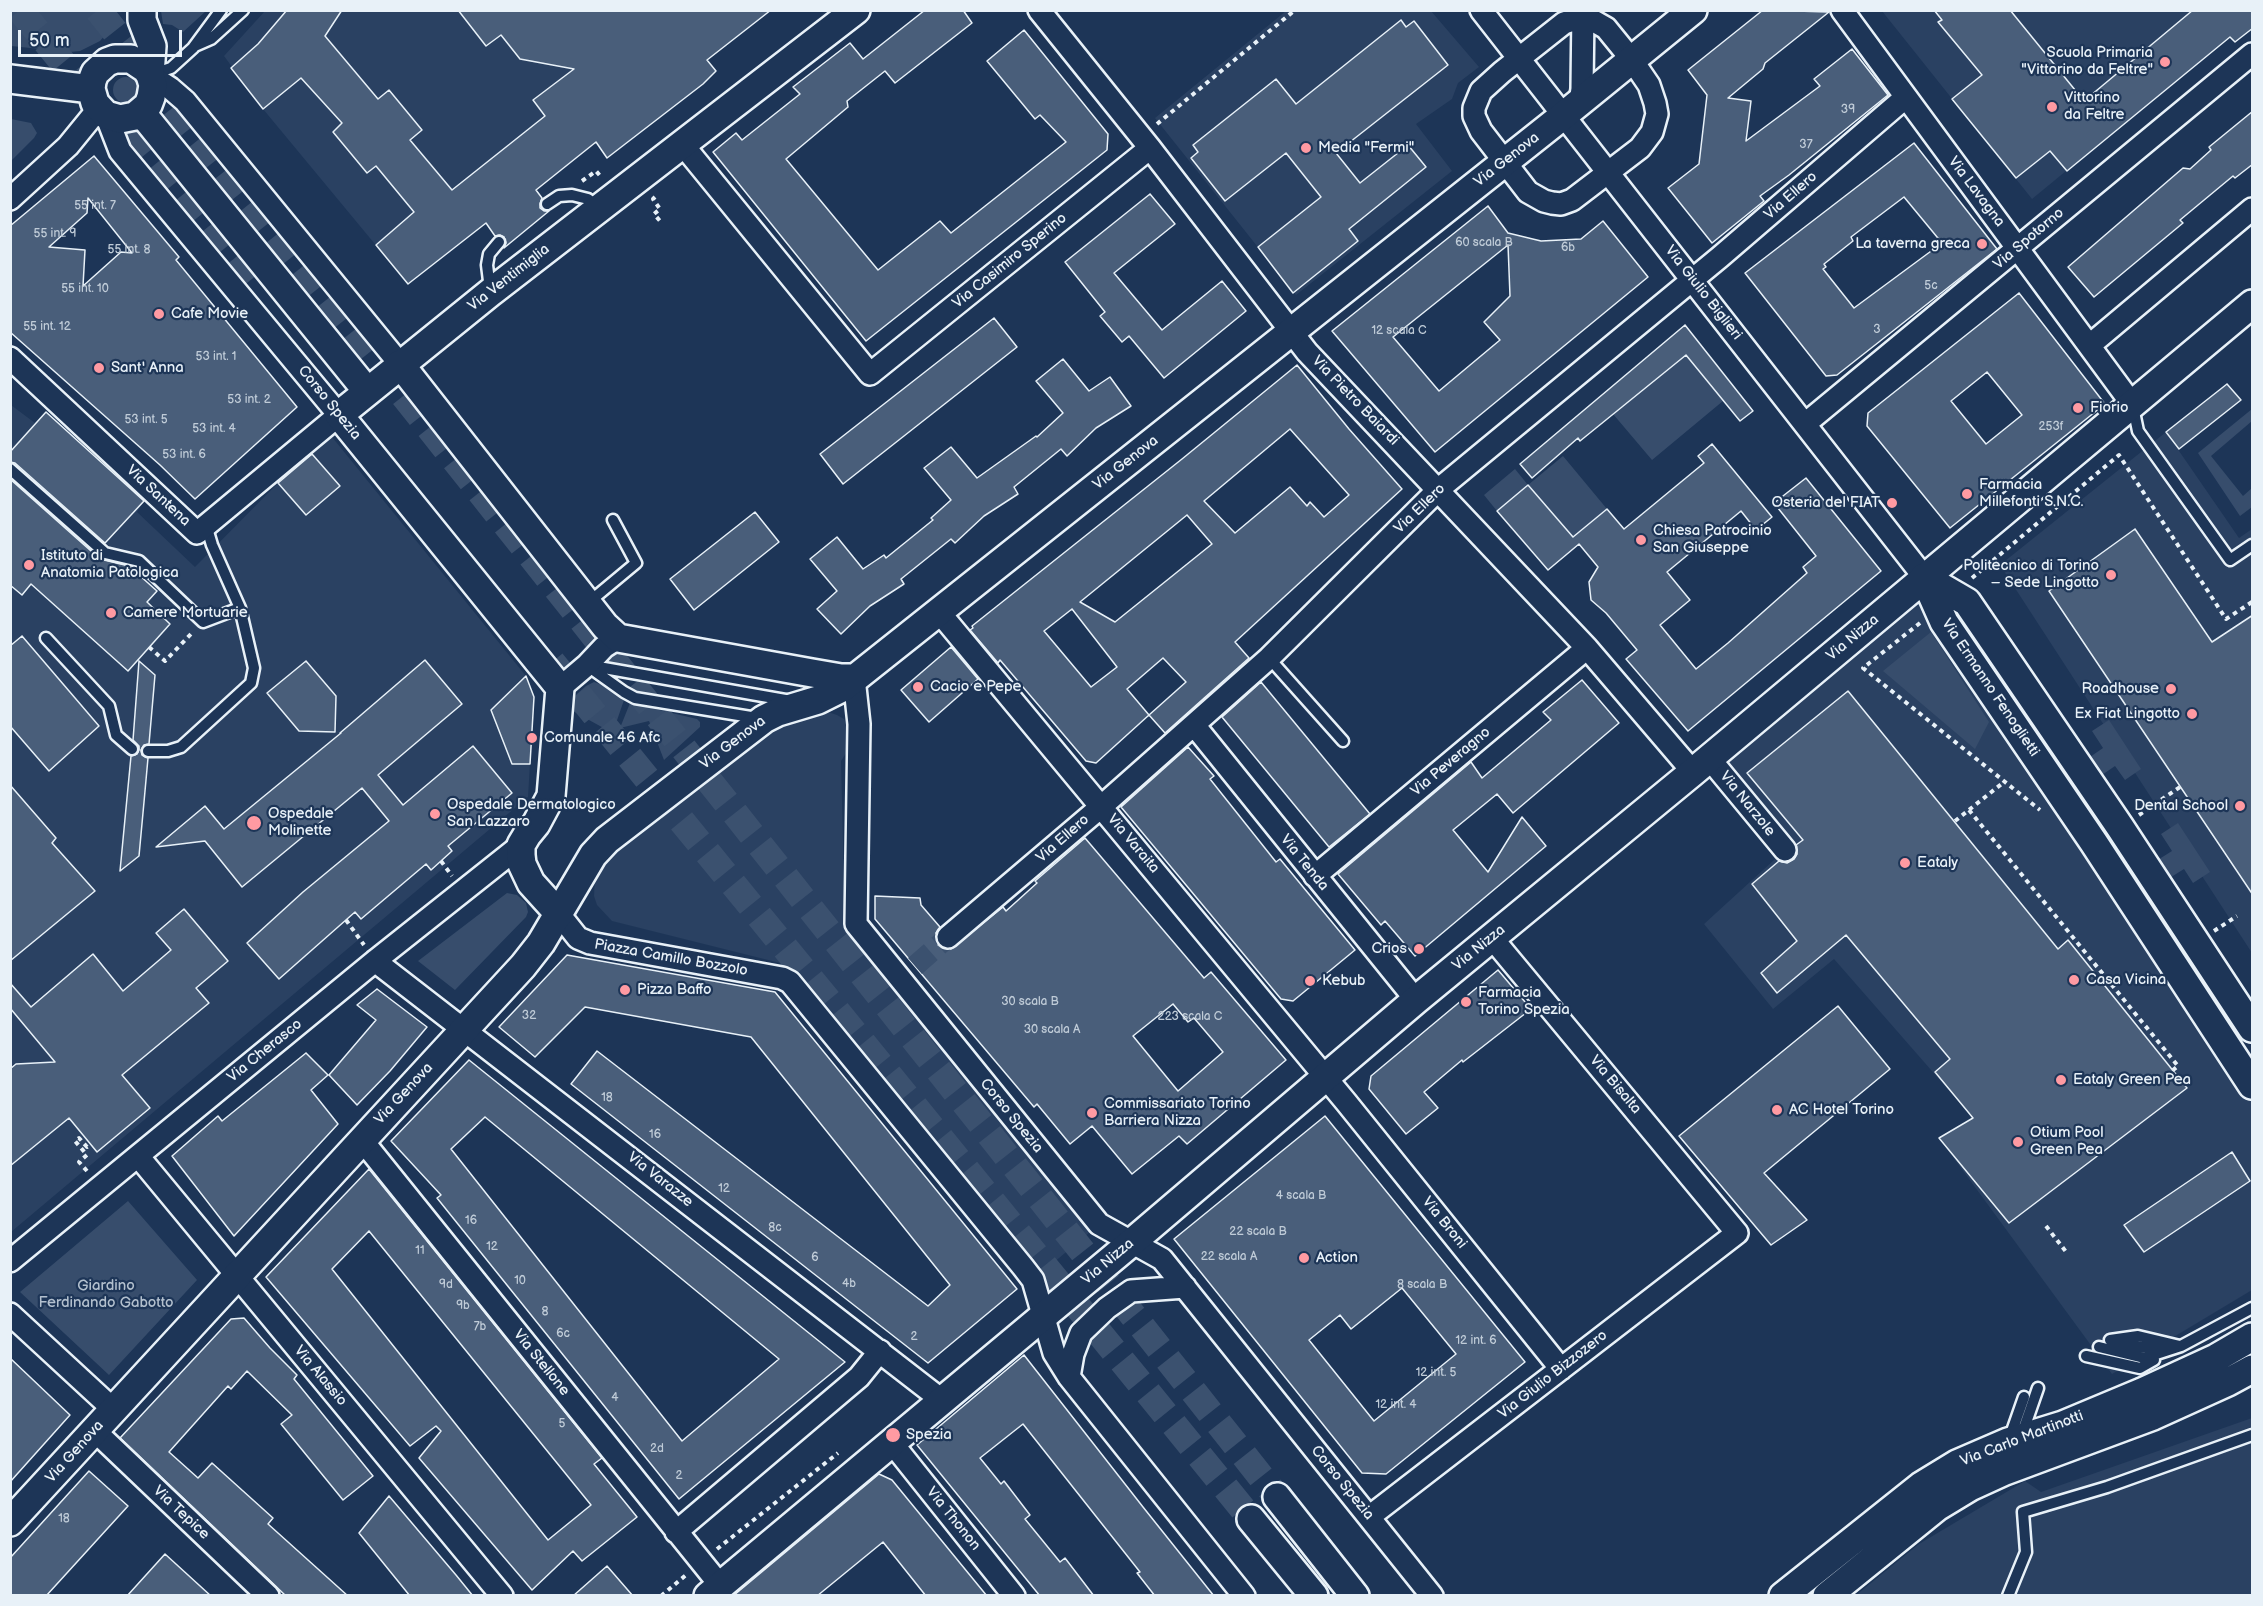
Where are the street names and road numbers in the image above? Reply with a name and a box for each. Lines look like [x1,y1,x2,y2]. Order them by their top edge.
street label: Via Genova [1471,129,1543,191]
street label: Via Lavagna [1944,153,2008,231]
street label: Via Ellero [1761,168,1821,224]
street label: Via Spotorno [1990,204,2068,274]
street label: Via Casimiro Sperino [949,209,1071,313]
street label: Via Ventimiglia [465,240,553,316]
street label: Via Giulio Biglieri [1661,242,1745,344]
street label: Via Pietro Baiardi [1308,353,1402,449]
street label: Corso Spezia [294,362,364,444]
street label: Via Genova [1090,432,1162,494]
street label: Via Santena [122,462,194,530]
street label: Via Ellero [1391,480,1449,538]
street label: Via Nizza [1823,611,1883,665]
street label: Via Ermanno Fenoglietti [1937,616,2043,760]
street label: Via Genova [696,712,770,774]
street label: Via Peveragno [1408,724,1494,800]
street label: Via Narzole [1715,768,1779,840]
street label: Via Ellero [1033,811,1093,867]
street label: Via Varaita [1103,811,1163,877]
street label: Via Tenda [1276,831,1332,895]
street label: Via Nizza [1449,921,1509,975]
street label: Piazza Camillo Bozzolo [593,936,749,980]
street label: Via Cherasco [224,1015,306,1087]
street label: Via Bisalta [1585,1052,1645,1118]
street label: Via Genova [371,1059,437,1129]
street label: Corso Spezia [976,1075,1046,1157]
street label: Via Varazze [624,1149,696,1211]
street label: Via Broni [1418,1194,1470,1252]
street label: Via Nizza [1078,1235,1138,1289]
street label: Via Stellone [509,1326,573,1400]
street label: Via Giulio Bizzozero [1495,1327,1611,1423]
street label: Via Alassio [290,1342,350,1410]
street label: Via Carlo Martinotti [1958,1407,2086,1471]
street label: Via Genova [42,1417,108,1487]
street label: Corso Spezia [1307,1442,1377,1524]
street label: Via Tepice [149,1482,213,1544]
street label: Via Thonon [922,1484,984,1554]

